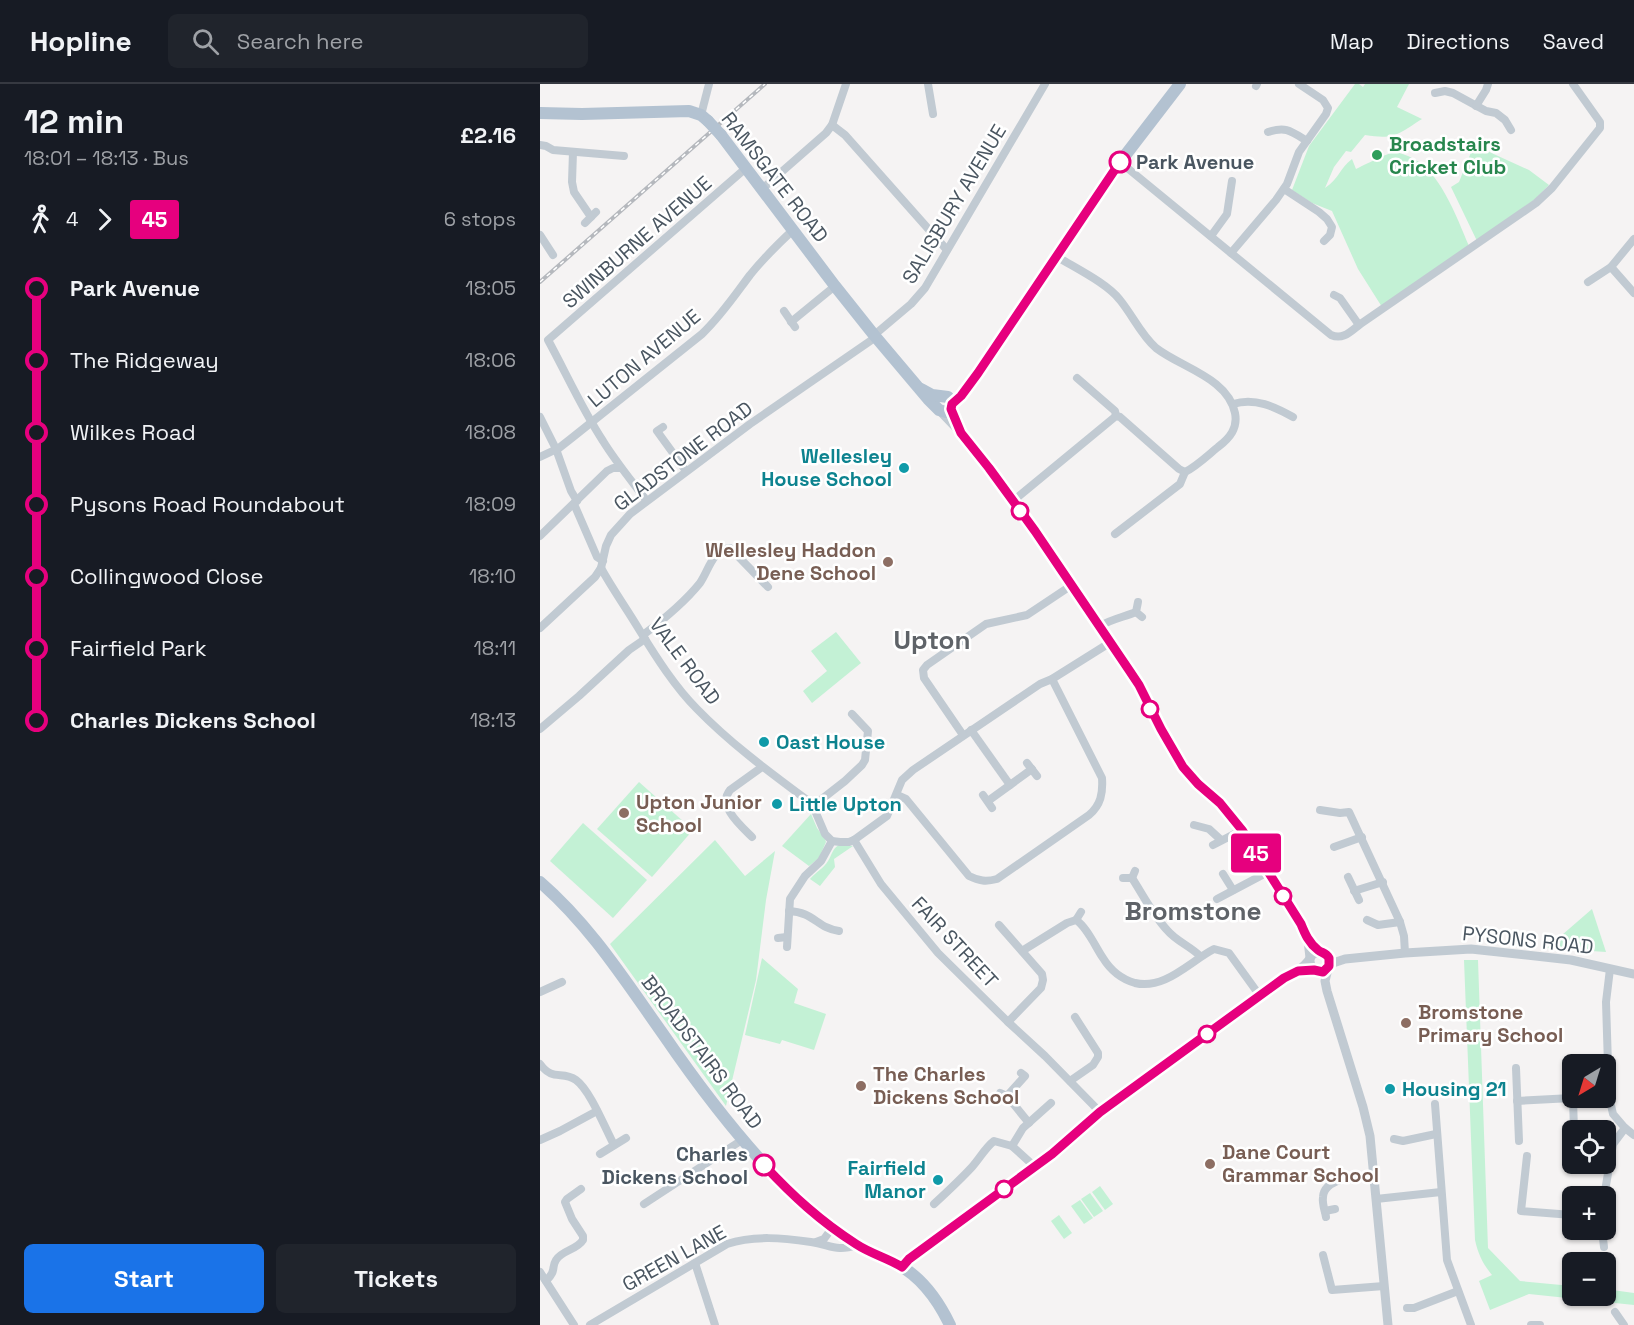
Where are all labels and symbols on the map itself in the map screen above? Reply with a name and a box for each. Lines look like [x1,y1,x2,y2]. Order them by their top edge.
street label: RAMSGATE ROAD [716,106,834,248]
street label: SALISBURY AVENUE [896,119,1012,289]
place label: Broadstairs Cricket Club [1389,131,1506,180]
marker: Broadstairs Cricket Club [1370,148,1384,162]
place label: Park Avenue [1136,149,1254,175]
marker: Park Avenue [1109,151,1131,173]
street label: SWINBURNE AVENUE [557,170,717,314]
street label: LUTON AVENUE [582,303,706,413]
street label: GLADSTONE ROAD [608,395,758,517]
place label: Wellesley House School [761,443,892,492]
marker: Wellesley House School [897,461,911,475]
unlabelled marker [1011,502,1029,520]
place label: Wellesley Haddon Dene School [705,537,876,586]
marker: Wellesley Haddon Dene School [881,555,895,569]
street label: VALE ROAD [644,612,726,710]
district label: Upton [894,623,970,657]
unlabelled marker [1141,700,1159,718]
place label: Oast House [776,729,885,755]
marker: Oast House [757,735,771,749]
place label: Upton Junior School [636,789,762,838]
place label: Little Upton [789,791,902,817]
marker: Little Upton [770,797,784,811]
marker: Upton Junior School [617,806,631,820]
line badge: 45 [1229,834,1283,872]
unlabelled marker [1274,887,1292,905]
street label: FAIR STREET [906,891,1004,993]
district label: Bromstone [1125,894,1261,928]
street label: PYSONS ROAD [1461,920,1595,960]
street label: BROADSTAIRS ROAD [636,970,768,1134]
place label: Bromstone Primary School [1418,999,1563,1048]
marker: Bromstone Primary School [1399,1016,1413,1030]
unlabelled marker [1198,1025,1216,1043]
north arrow [1562,1054,1616,1108]
place label: The Charles Dickens School [873,1061,1019,1110]
place label: Housing 21 [1402,1076,1507,1102]
marker: The Charles Dickens School [854,1079,868,1093]
marker: Housing 21 [1383,1082,1397,1096]
place label: Dane Court Grammar School [1222,1139,1379,1188]
place label: Charles Dickens School [602,1141,748,1190]
marker: Charles Dickens School [753,1154,775,1176]
place label: Fairfield Manor [848,1155,926,1204]
marker: Dane Court Grammar School [1203,1157,1217,1171]
marker: Fairfield Manor [931,1173,945,1187]
unlabelled marker [995,1180,1013,1198]
street label: GREEN LANE [617,1219,731,1297]

